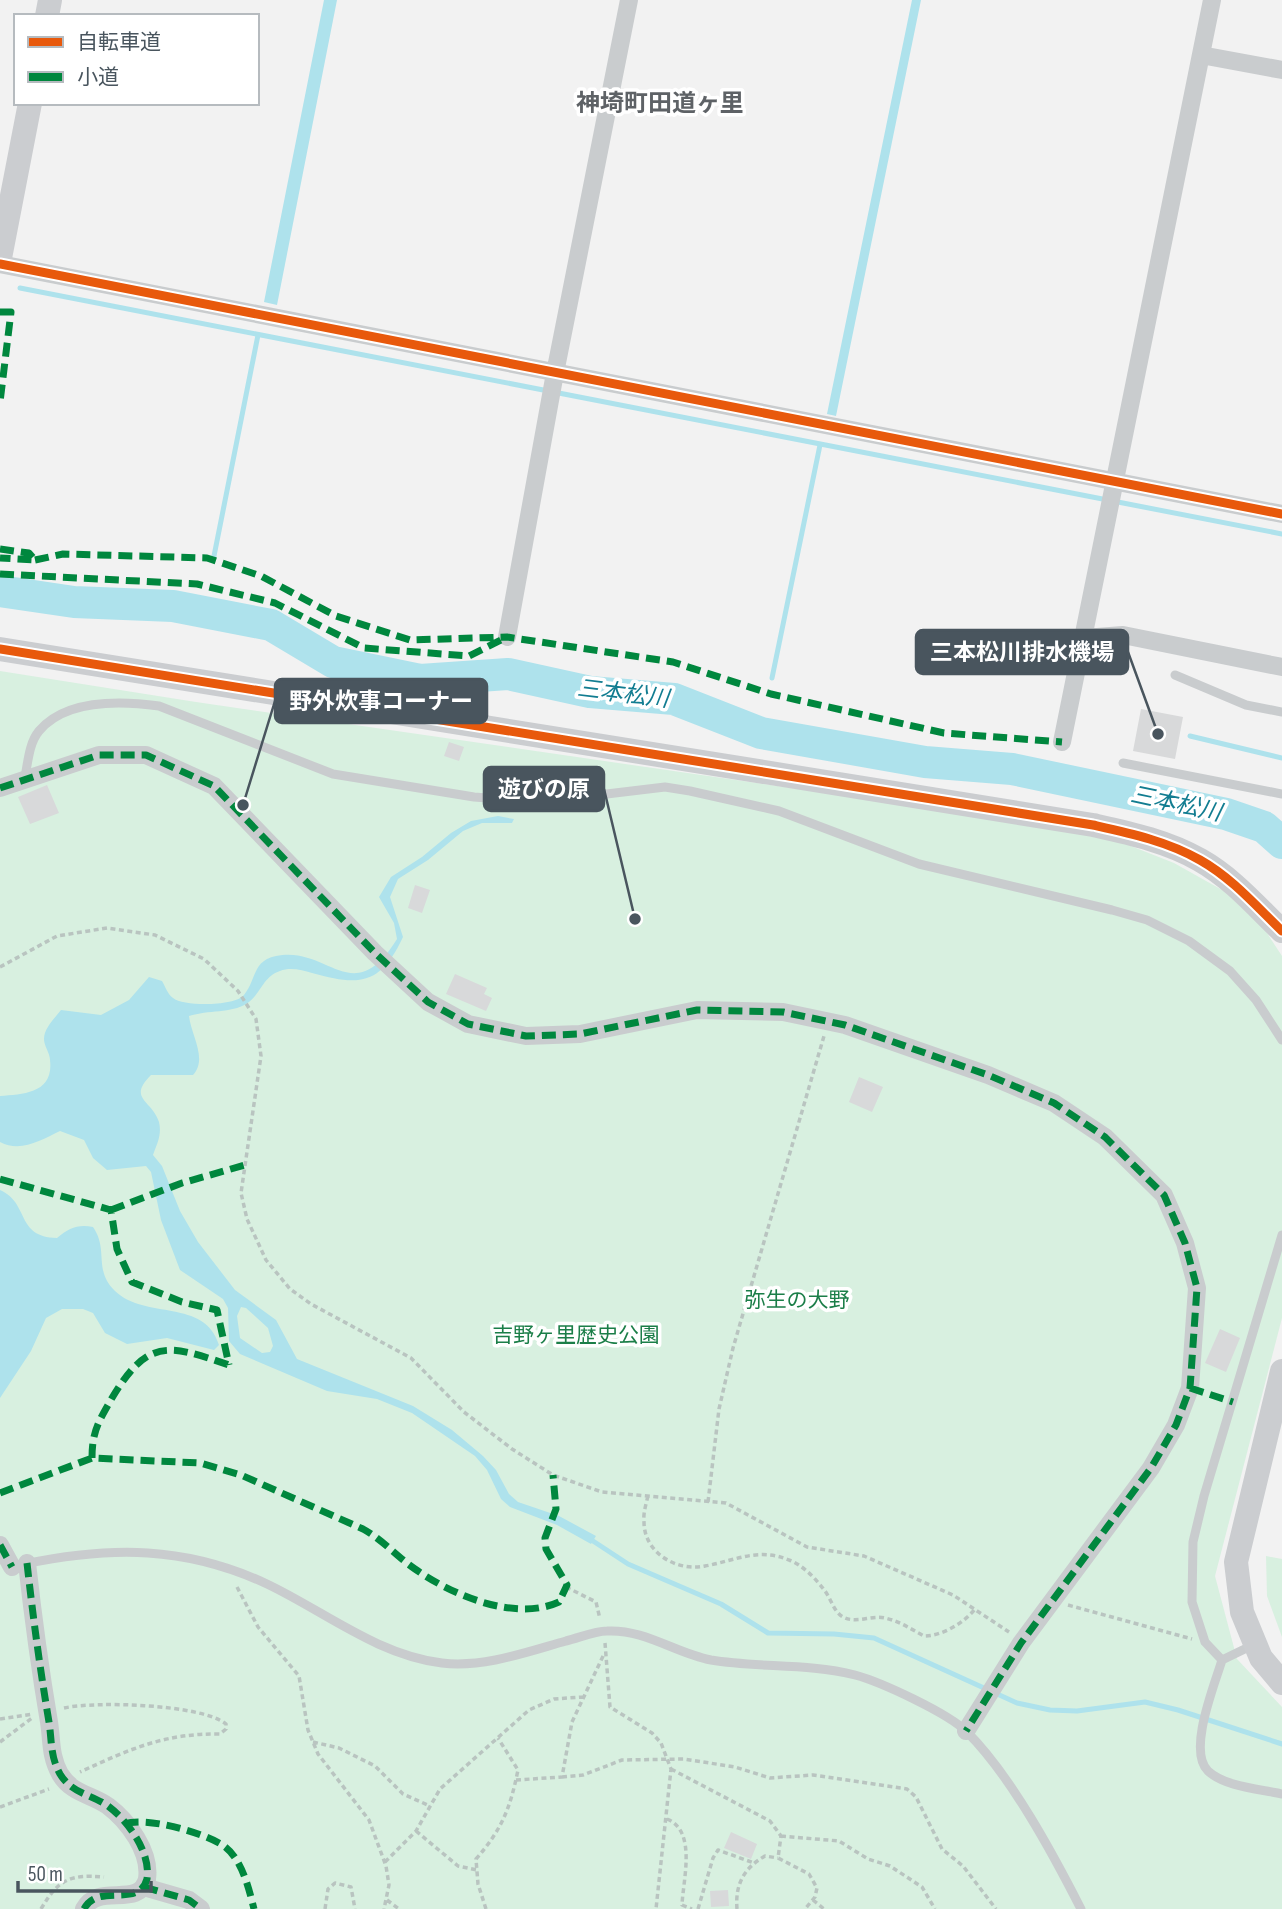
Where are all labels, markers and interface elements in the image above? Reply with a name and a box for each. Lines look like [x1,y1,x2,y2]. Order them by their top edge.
legend [14,14,259,105]
text: 自転車道 [77,30,161,55]
text: 小道 [77,65,119,90]
district label: 神埼町田道ヶ里 [576,89,744,118]
callout: 三本松川排水機場 [916,630,1128,674]
text: 三本松川排水機場 [930,639,1114,667]
water label: 三本松川 [576,674,673,714]
callout: 野外炊事コーナー [275,679,487,723]
text: 野外炊事コーナー [289,688,473,716]
callout: 遊びの原 [484,767,604,811]
text: 遊びの原 [498,776,590,804]
water label: 三本松川 [1128,781,1227,828]
park label: 弥生の大野 [745,1288,850,1313]
park label: 吉野ヶ里歴史公園 [492,1323,660,1348]
scale bar [18,1850,150,1894]
text: 50 m [28,1862,63,1887]

